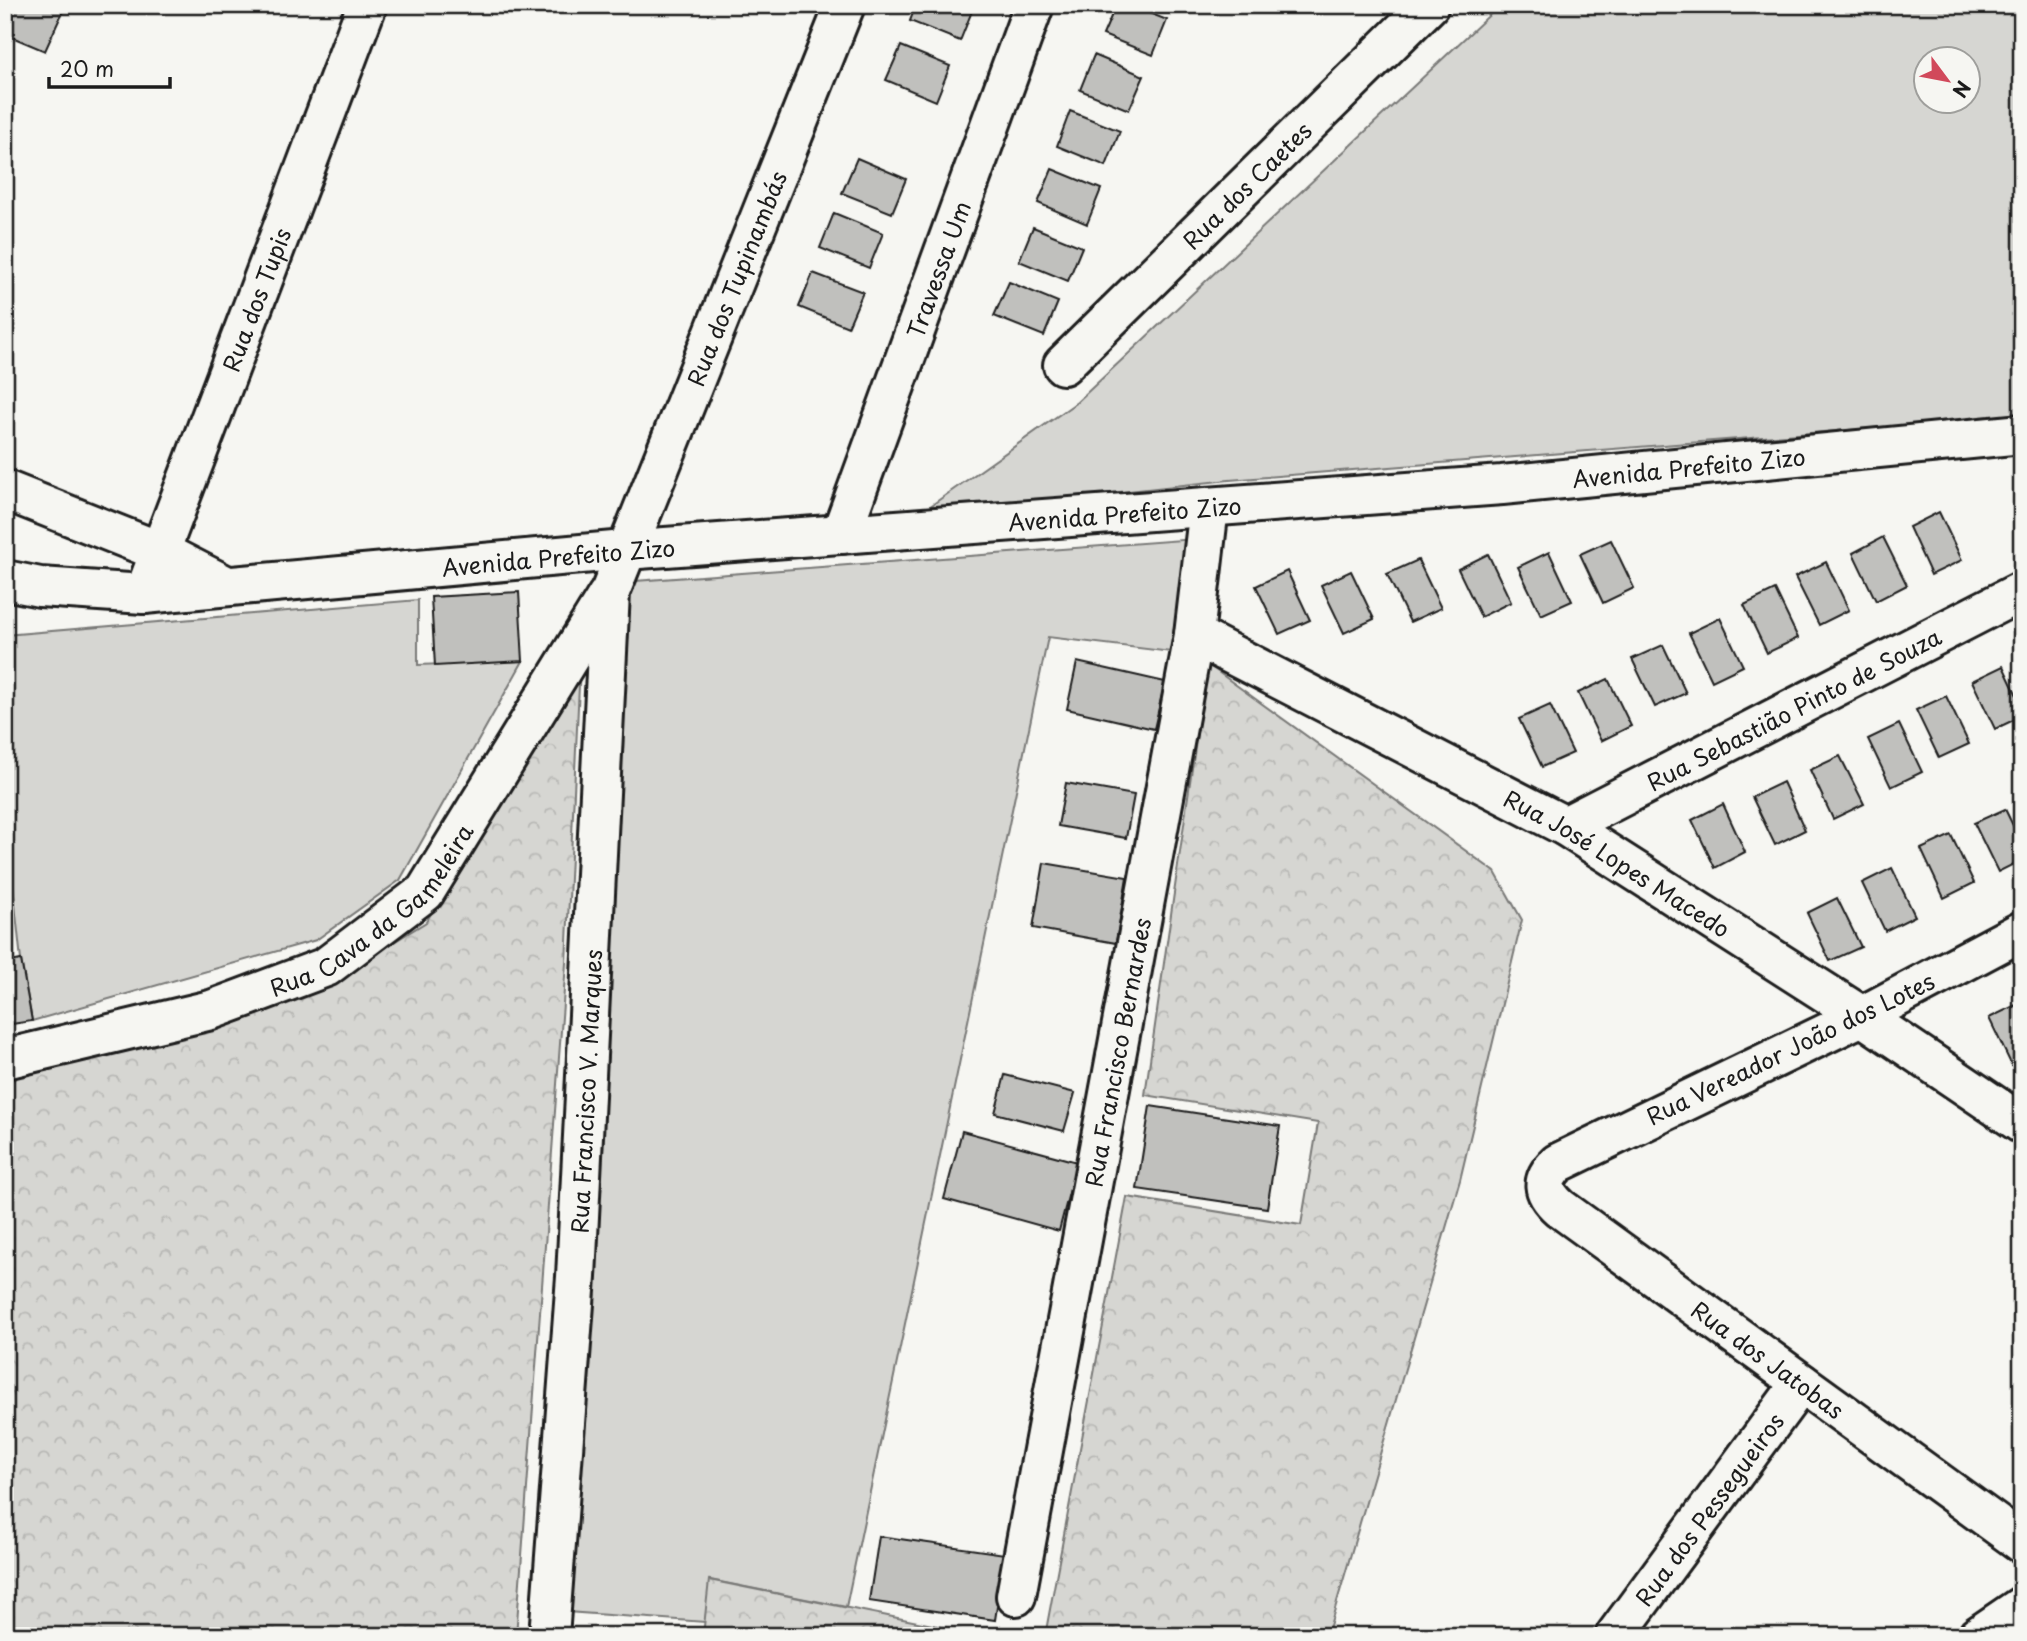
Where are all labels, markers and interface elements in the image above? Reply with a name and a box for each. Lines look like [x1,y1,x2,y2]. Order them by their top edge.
scale bar [49,46,170,90]
north arrow [1912,46,1982,116]
text: 20 m [60,52,114,84]
text: N [1946,76,1978,103]
street label: Rua dos Caetes [1174,113,1319,257]
street label: Rua dos Tupinambás [677,165,794,391]
street label: Travessa Um [897,196,979,343]
street label: Rua dos Tupis [212,223,299,376]
street label: Avenida Prefeito Zizo [1571,438,1807,496]
street label: Avenida Prefeito Zizo [1007,487,1243,539]
street label: Avenida Prefeito Zizo [440,529,676,584]
street label: Rua Sebastião Pinto de Souza [1640,618,1947,799]
street label: Rua José Lopes Macedo [1498,780,1738,945]
street label: Rua Cava da Gameleira [264,816,481,1004]
street label: Rua Francisco Bernardes [1075,915,1159,1190]
street label: Rua Francisco V. Marques [561,948,610,1234]
street label: Rua Vereador João dos Lotes [1640,963,1940,1133]
street label: Rua dos Jatobas [1685,1292,1852,1426]
street label: Rua dos Pessegueiros [1626,1405,1791,1613]

